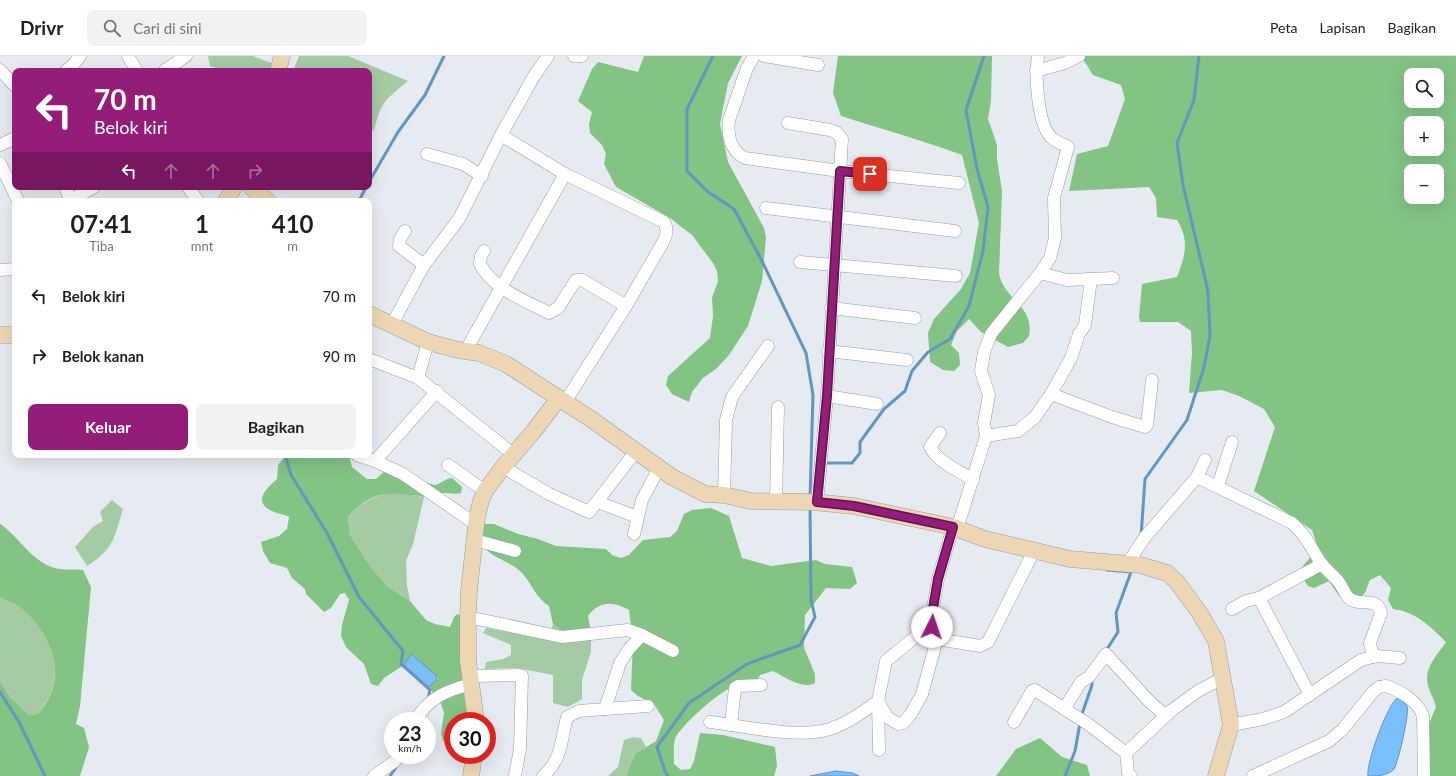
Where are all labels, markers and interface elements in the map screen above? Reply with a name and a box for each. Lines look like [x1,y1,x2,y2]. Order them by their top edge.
search box [87,10,367,46]
text: Drivr [20,16,63,39]
icon: search [101,17,123,39]
text: Cari di sini [133,19,202,37]
text: Peta [1270,19,1297,36]
text: Lapisan [1319,19,1366,36]
text: Bagikan [1388,19,1436,36]
map controls [1404,68,1444,204]
button: search [1404,68,1444,108]
text: 70 m [94,82,157,116]
icon: left [28,84,80,136]
text: Belok kiri [94,116,168,138]
button: + [1404,116,1444,156]
pin [853,157,887,191]
icon: left [118,160,140,182]
icon: ahead [160,160,182,182]
icon: ahead [202,160,224,182]
icon: right [244,160,266,182]
icon: arrive [859,163,881,185]
button: − [1404,164,1444,204]
text: 07:41 [70,209,132,238]
text: 1 [195,209,209,238]
text: 410 [272,209,314,238]
text: Tiba [89,238,114,254]
text: mnt [191,238,213,254]
text: m [287,238,298,254]
icon: left [28,285,50,307]
text: Belok kiri [62,287,125,305]
text: 70 m [322,287,356,305]
icon: right [28,345,50,367]
text: Belok kanan [62,347,144,365]
text: 90 m [322,347,356,365]
button: Keluar [28,404,188,450]
button: Bagikan [196,404,356,450]
position arrow [911,606,953,648]
speed limit sign: 30 [444,712,496,764]
text: 23 [398,721,422,745]
text: km/h [398,742,422,754]

